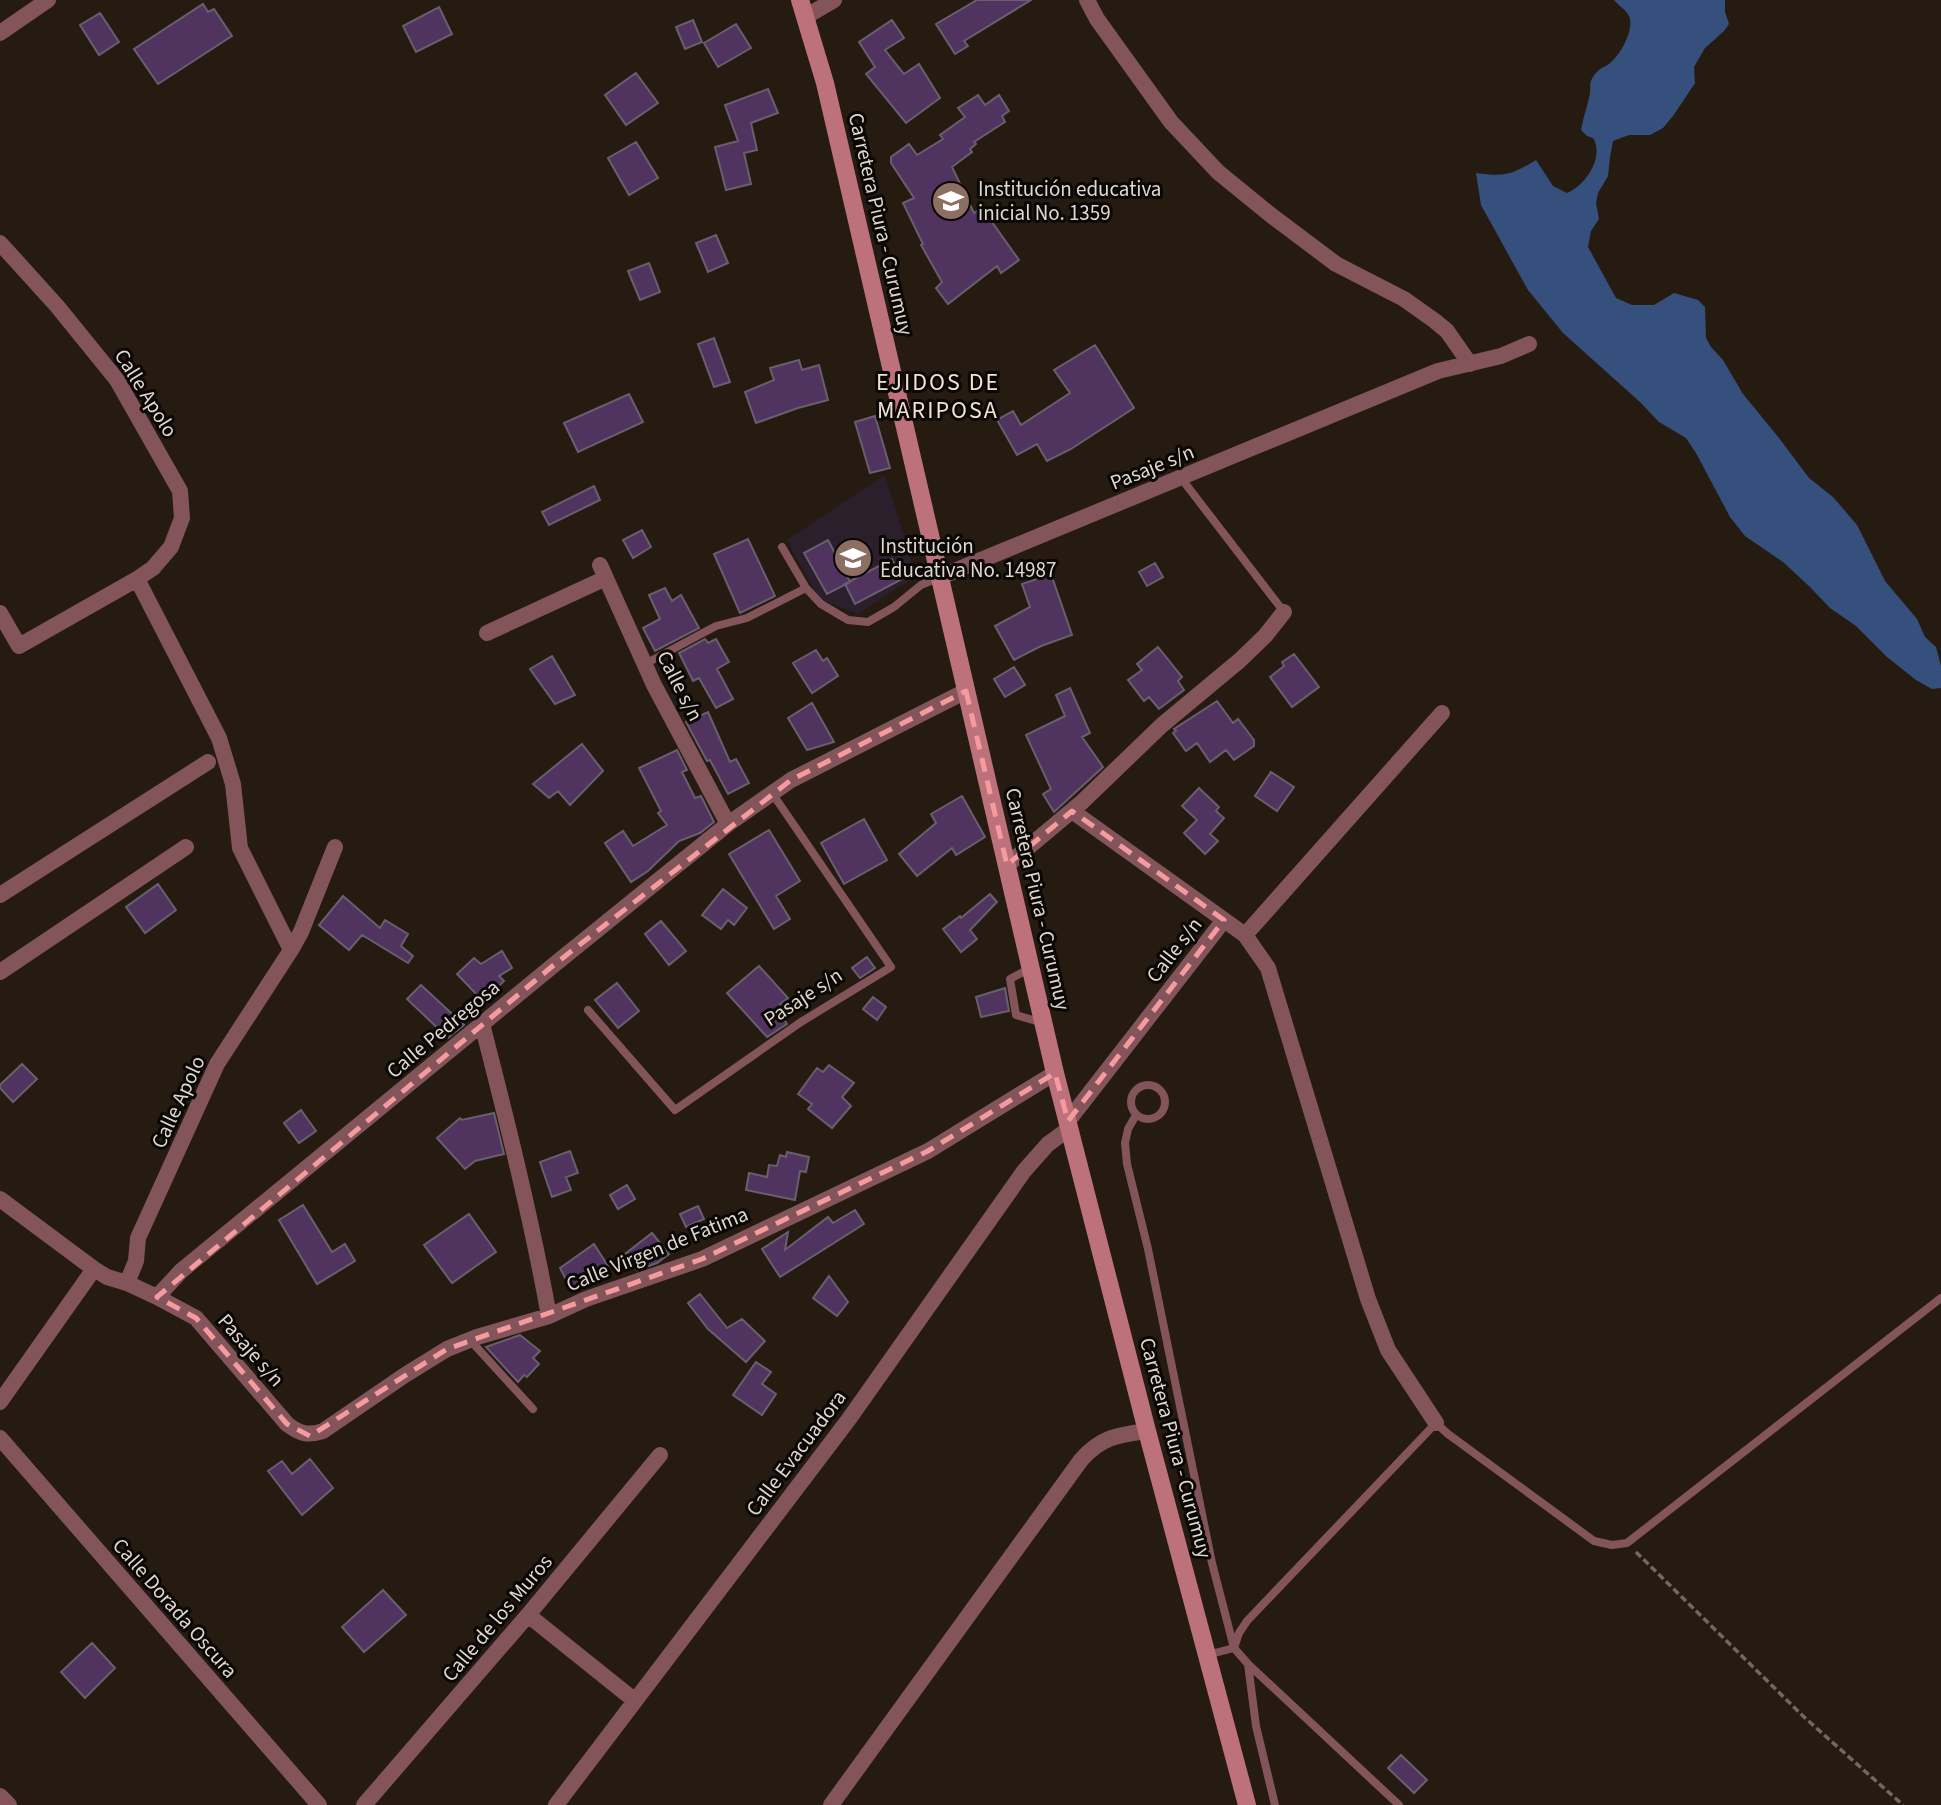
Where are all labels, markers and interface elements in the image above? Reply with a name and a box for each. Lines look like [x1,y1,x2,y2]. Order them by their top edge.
street label: Carretera Piura - Curumuy [841,110,921,338]
place label: Institución educativa inicial No. 1359 [978,174,1161,228]
school or university icon: Institución educativa inicial No. 1359 [930,180,972,222]
street label: Calle Apolo [107,343,185,443]
district label: EJIDOS DE MARIPOSA [876,365,1000,428]
street label: Pasaje s/n [1105,437,1199,497]
place label: Institución Educativa No. 14987 [880,531,1056,585]
school or university icon: Institución Educativa No. 14987 [832,537,874,579]
street label: Calle s/n [649,646,711,726]
street label: Carretera Piura - Curumuy [998,785,1078,1013]
street label: Calle s/n [1139,911,1209,989]
street label: Pasaje s/n [758,960,848,1034]
street label: Calle Pedregosa [380,973,506,1085]
street label: Calle Apolo [143,1051,213,1153]
street label: Calle Virgen de Fatima [562,1199,752,1299]
street label: Pasaje s/n [211,1307,291,1393]
street label: Carretera Piura - Curumuy [1132,1334,1220,1562]
street label: Calle Evacuadora [739,1384,853,1522]
street label: Calle Dorada Oscura [106,1531,244,1685]
street label: Calle de los Muros [435,1548,559,1688]

